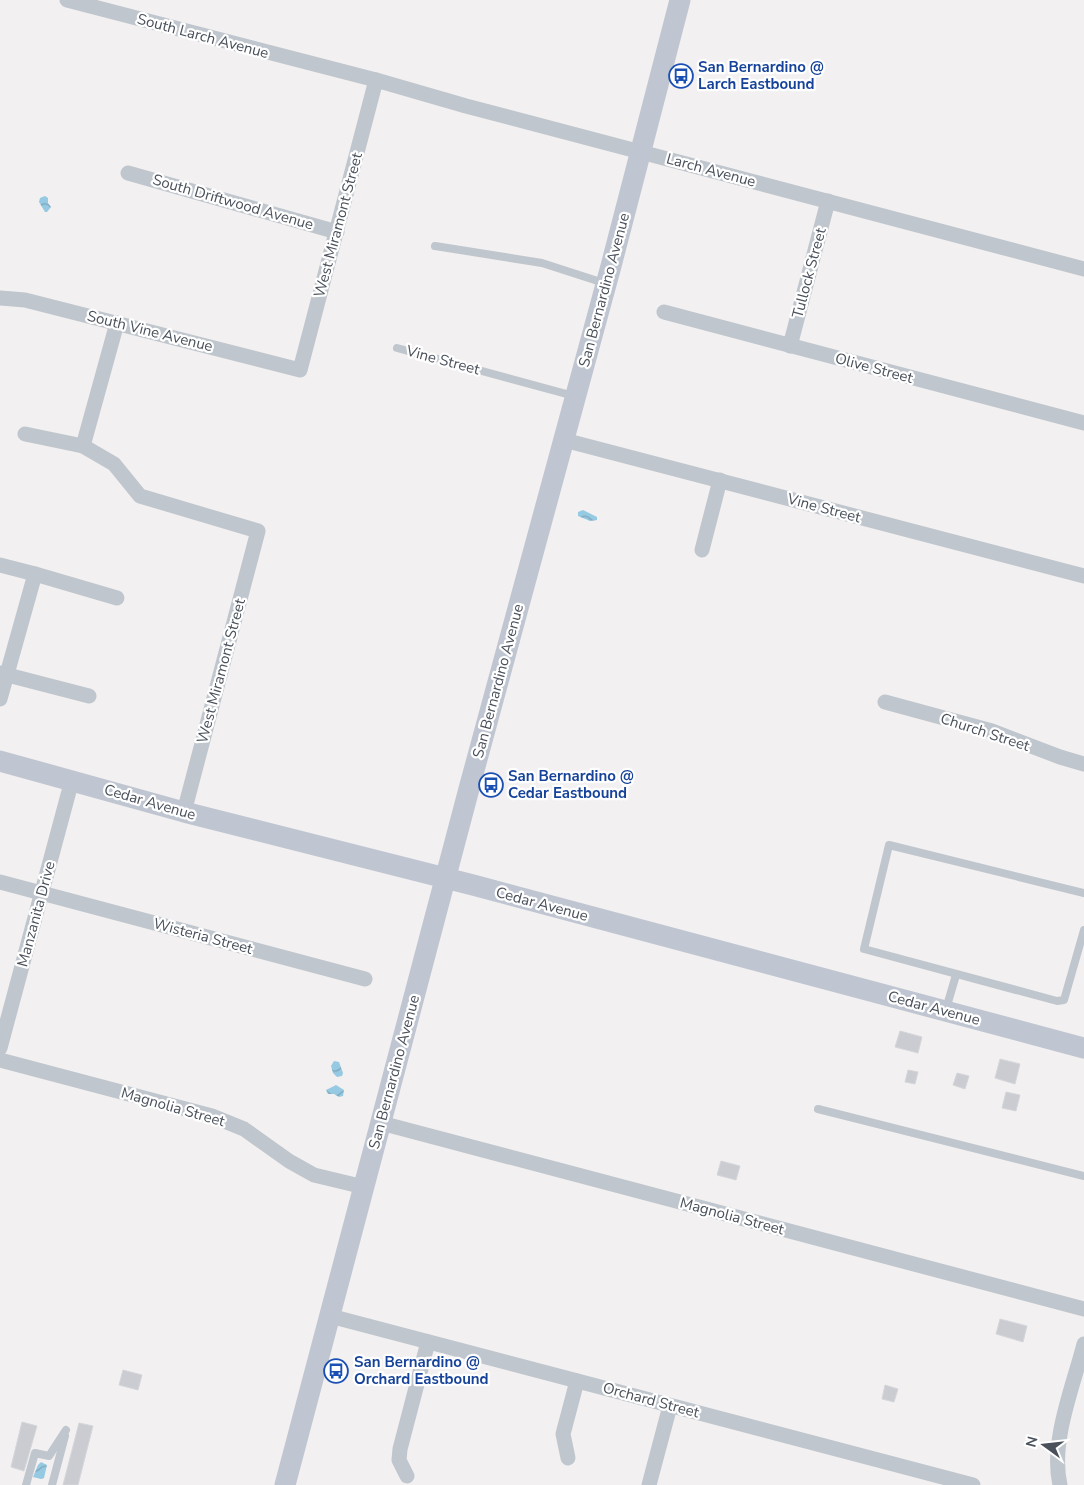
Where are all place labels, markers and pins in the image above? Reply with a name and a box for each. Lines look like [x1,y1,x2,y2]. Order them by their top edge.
place label: San Bernardino @ Larch Eastbound [698,57,824,94]
bus stop icon: San Bernardino @ Larch Eastbound [668,63,694,89]
place label: San Bernardino @ Cedar Eastbound [508,766,634,803]
bus stop icon: San Bernardino @ Cedar Eastbound [478,772,504,798]
place label: San Bernardino @ Orchard Eastbound [354,1352,489,1389]
bus stop icon: San Bernardino @ Orchard Eastbound [323,1358,349,1384]

